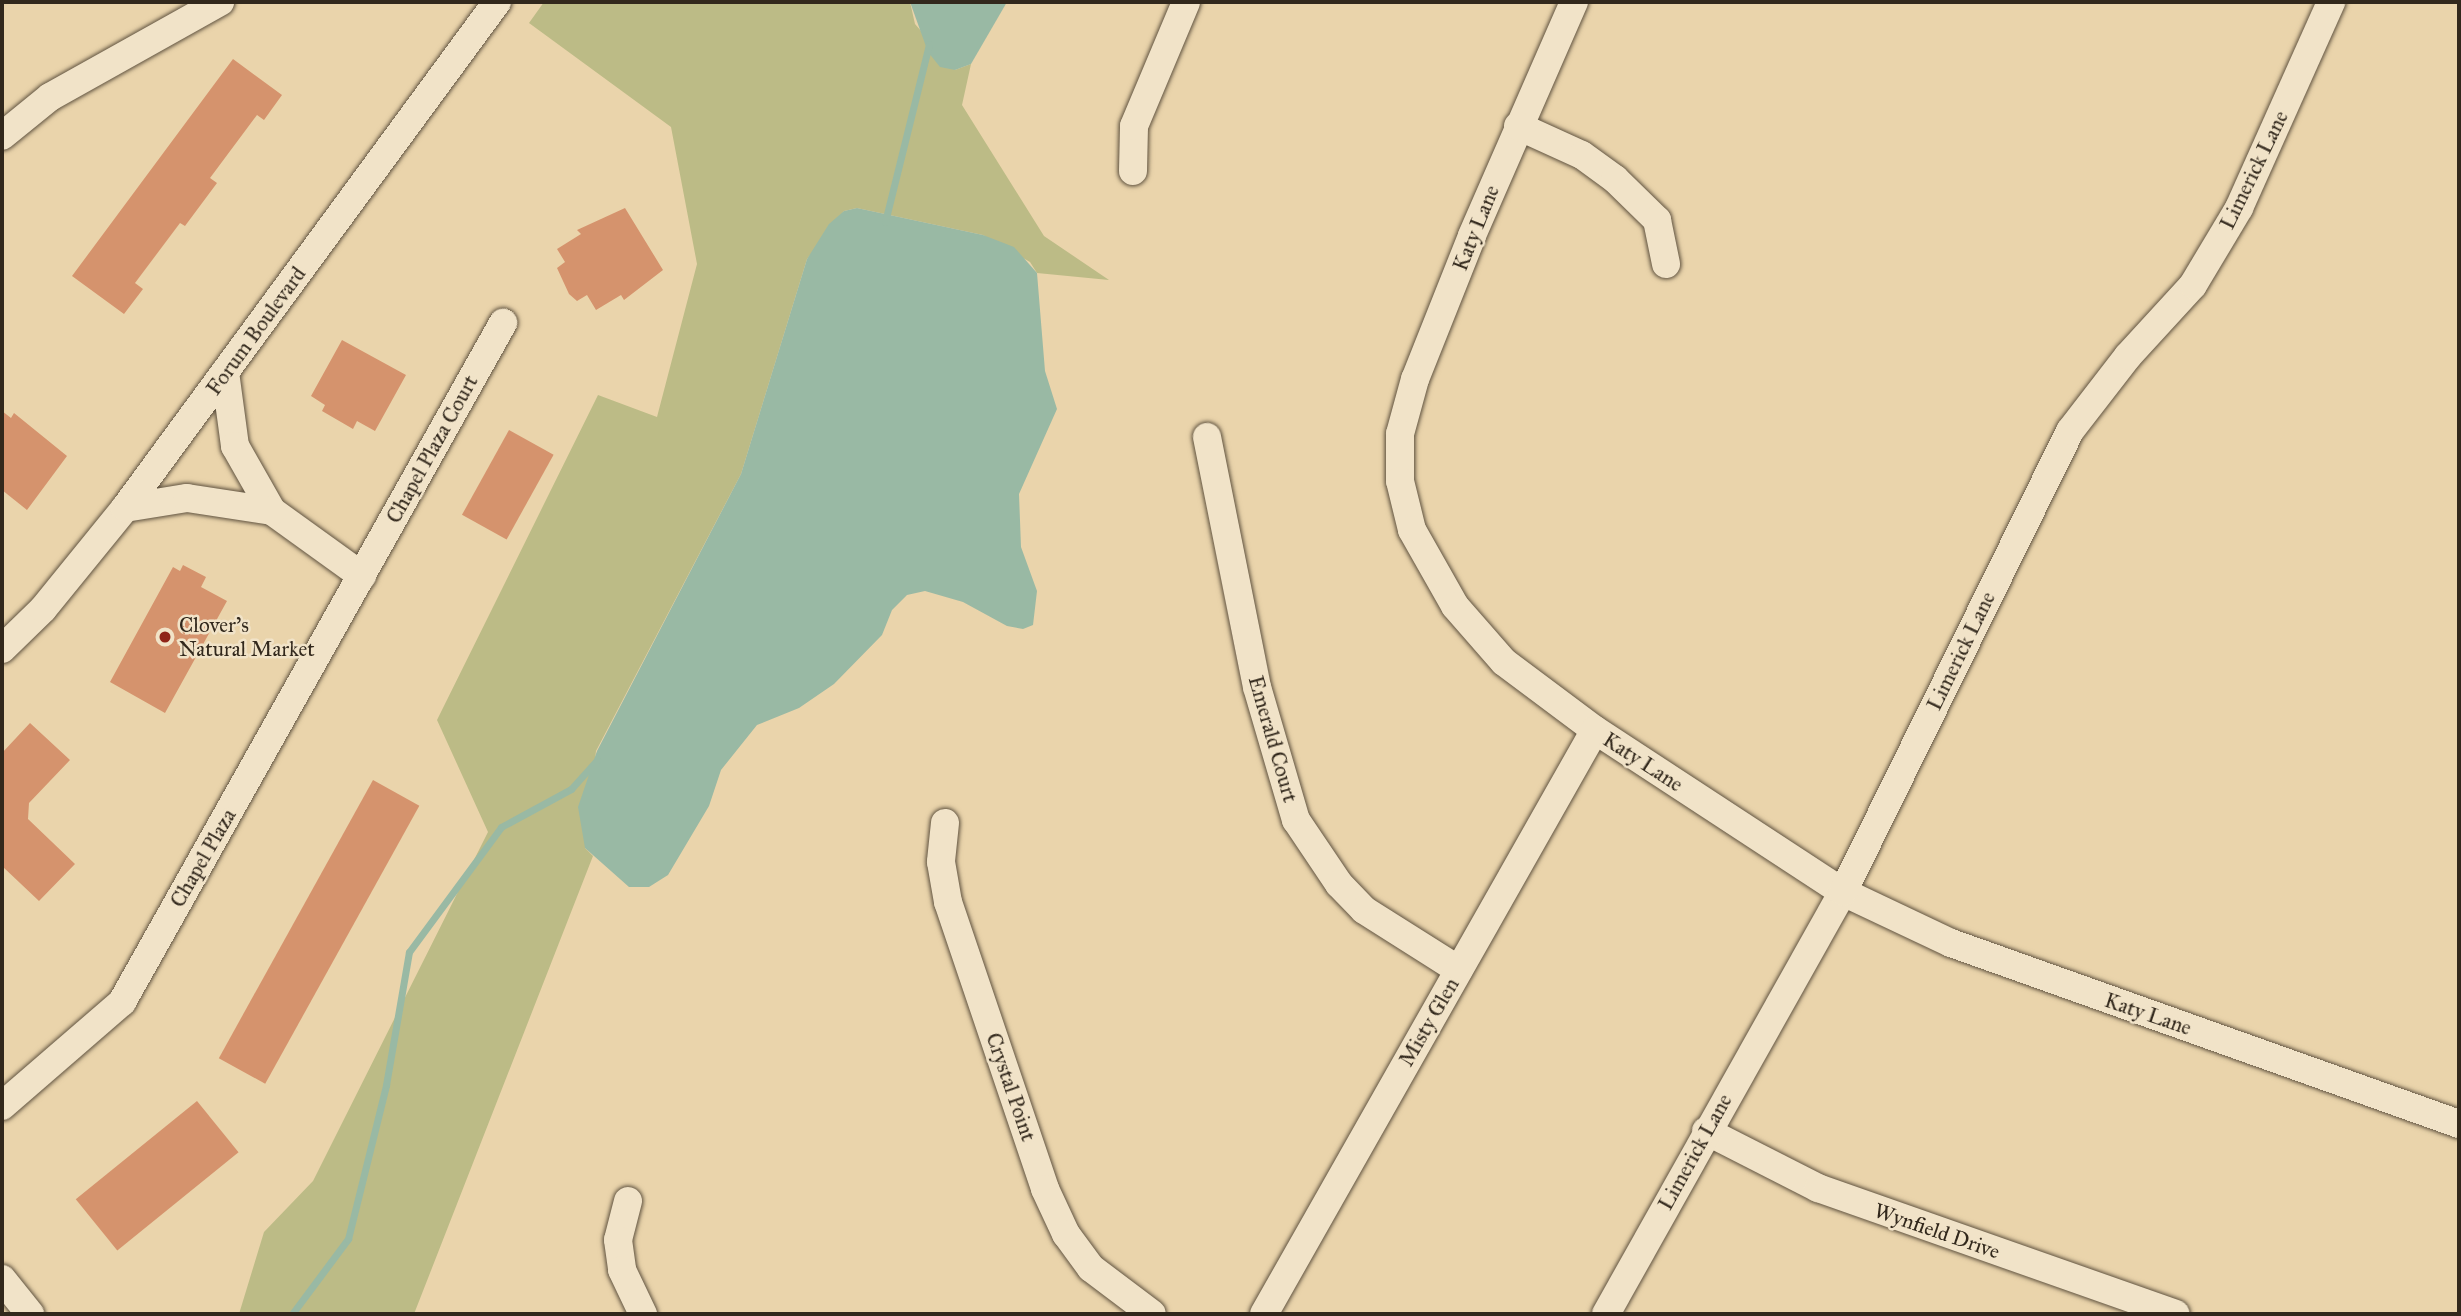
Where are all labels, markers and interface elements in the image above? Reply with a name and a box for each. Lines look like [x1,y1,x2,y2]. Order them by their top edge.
street label: Limerick Lane [2214,107,2294,233]
street label: Katy Lane [1447,182,1505,274]
street label: Forum Boulevard [201,262,311,400]
street label: Chapel Plaza Court [381,370,483,528]
street label: Limerick Lane [1921,588,2001,714]
place label: Clover's Natural Market [179,612,315,662]
marker: Clover's Natural Market [157,629,173,645]
street label: Emerald Court [1243,673,1303,805]
street label: Katy Lane [1598,727,1688,797]
street label: Chapel Plaza [165,804,241,912]
street label: Misty Glen [1394,973,1464,1071]
street label: Katy Lane [2101,987,2195,1041]
street label: Crystal Point [981,1030,1041,1144]
street label: Limerick Lane [1653,1090,1737,1214]
street label: Wynfield Drive [1871,1198,2003,1264]

